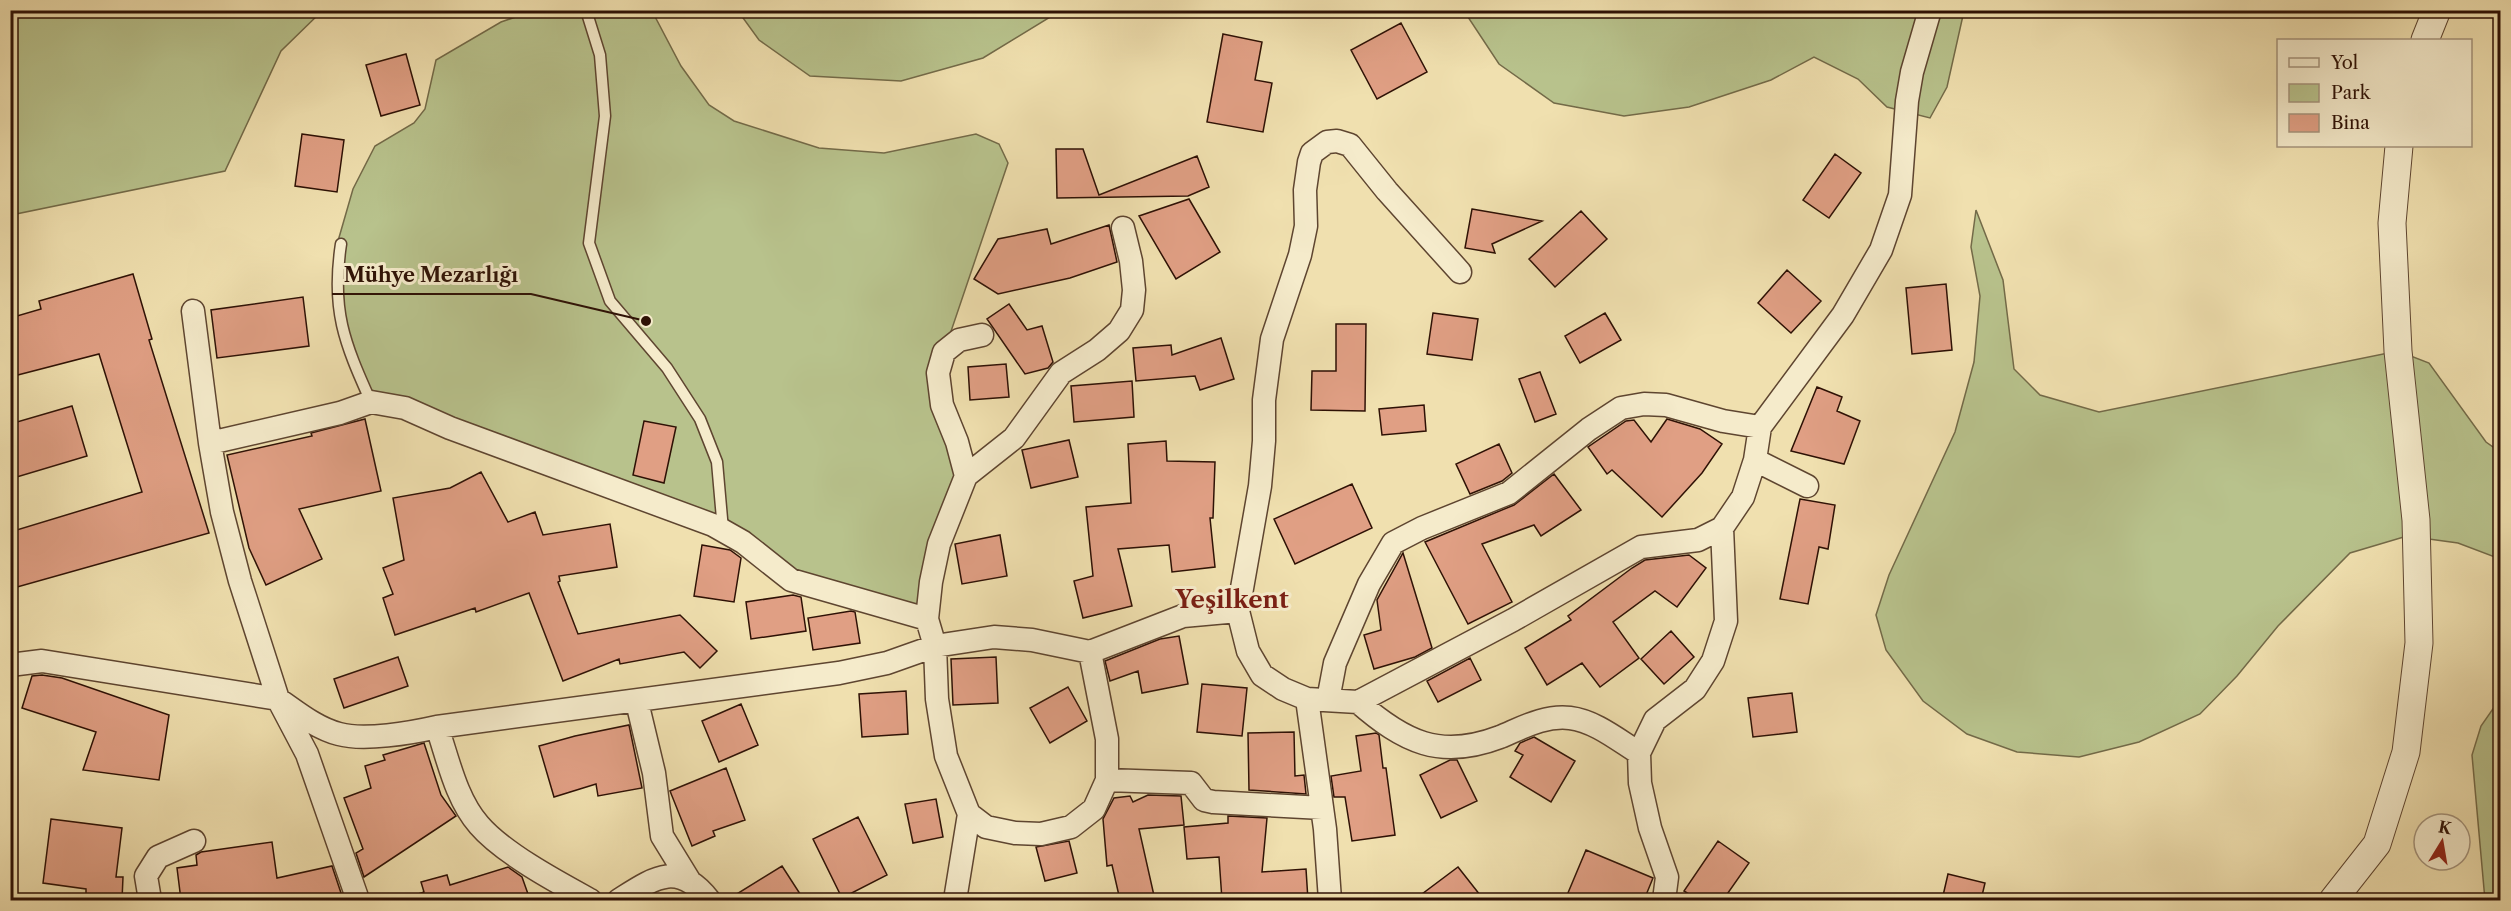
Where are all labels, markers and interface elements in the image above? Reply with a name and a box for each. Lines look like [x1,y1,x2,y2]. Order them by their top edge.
legend [2277,39,2472,147]
text: Yol [2330,52,2358,74]
text: Park [2331,82,2372,104]
text: Bina [2331,112,2370,134]
callout: Mühye Mezarlığı [332,256,531,294]
text: Mühye Mezarlığı [344,263,518,287]
district label: Yeşilkent [1174,585,1289,614]
north arrow [2412,812,2472,872]
text: K [2437,816,2454,839]

